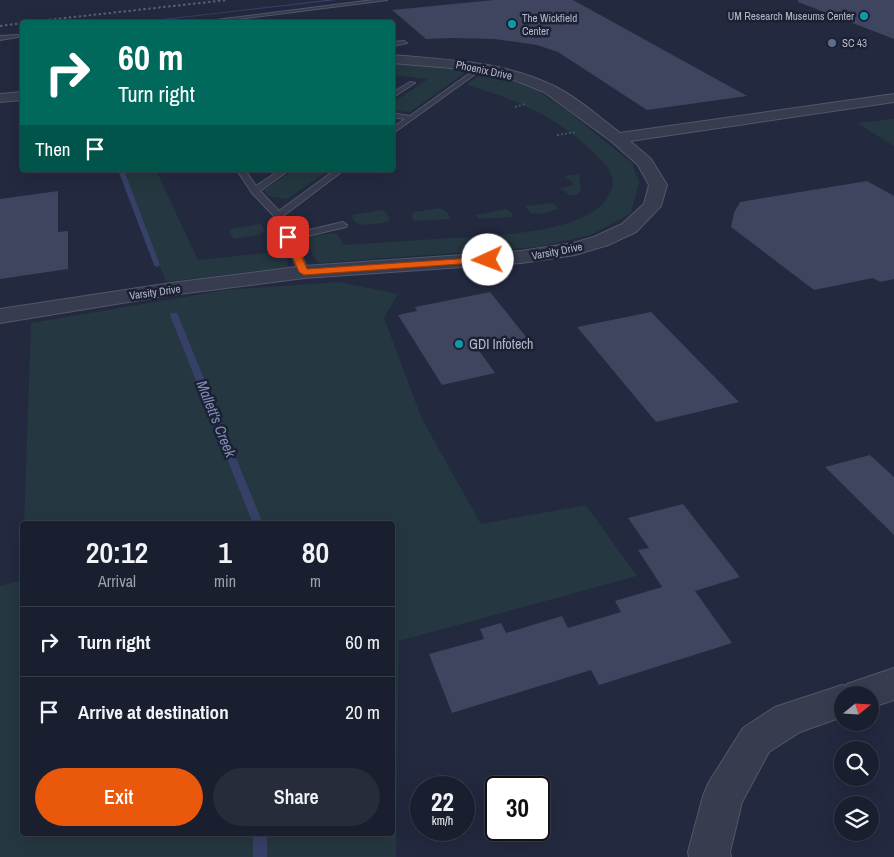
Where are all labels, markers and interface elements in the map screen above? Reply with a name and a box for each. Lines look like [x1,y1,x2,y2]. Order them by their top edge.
place label: UM Research Museums Center [728,9,854,23]
marker: UM Research Museums Center [858,10,870,22]
place label: The Wickfield Center [522,11,577,38]
marker: The Wickfield Center [506,18,518,30]
text: 60 m [118,34,183,81]
place label: SC 43 [842,36,867,50]
marker: SC 43 [826,37,838,49]
icon: right [35,40,100,105]
street label: Phoenix Drive [455,57,513,83]
text: Turn right [118,79,195,109]
icon: arrive [81,135,109,163]
text: Then [35,136,71,162]
pin [267,216,309,258]
icon: arrive [274,223,302,251]
position arrow [461,233,513,285]
street label: Varsity Drive [530,239,584,263]
street label: Varsity Drive [129,281,181,303]
place label: GDI Infotech [469,335,533,353]
marker: GDI Infotech [453,338,465,350]
water label: Mallett's Creek [192,377,242,461]
text: 20:12 [86,532,148,572]
text: 1 [218,532,232,572]
text: 80 [302,532,329,572]
text: Arrival [98,570,136,592]
text: min [214,570,236,592]
text: m [310,570,321,592]
icon: right [35,628,63,656]
text: Turn right [78,629,150,655]
text: 60 m [345,629,380,655]
north arrow [834,686,879,731]
map controls [834,686,879,841]
icon: arrive [35,698,63,726]
text: Arrive at destination [78,699,229,725]
text: 20 m [345,699,380,725]
button: search [834,741,879,786]
button: Exit [35,768,203,826]
button: Share [213,768,380,826]
speed limit sign: 30 [485,776,550,841]
text: 22 [431,785,454,819]
button: layers [834,796,879,841]
text: km/h [432,813,453,829]

